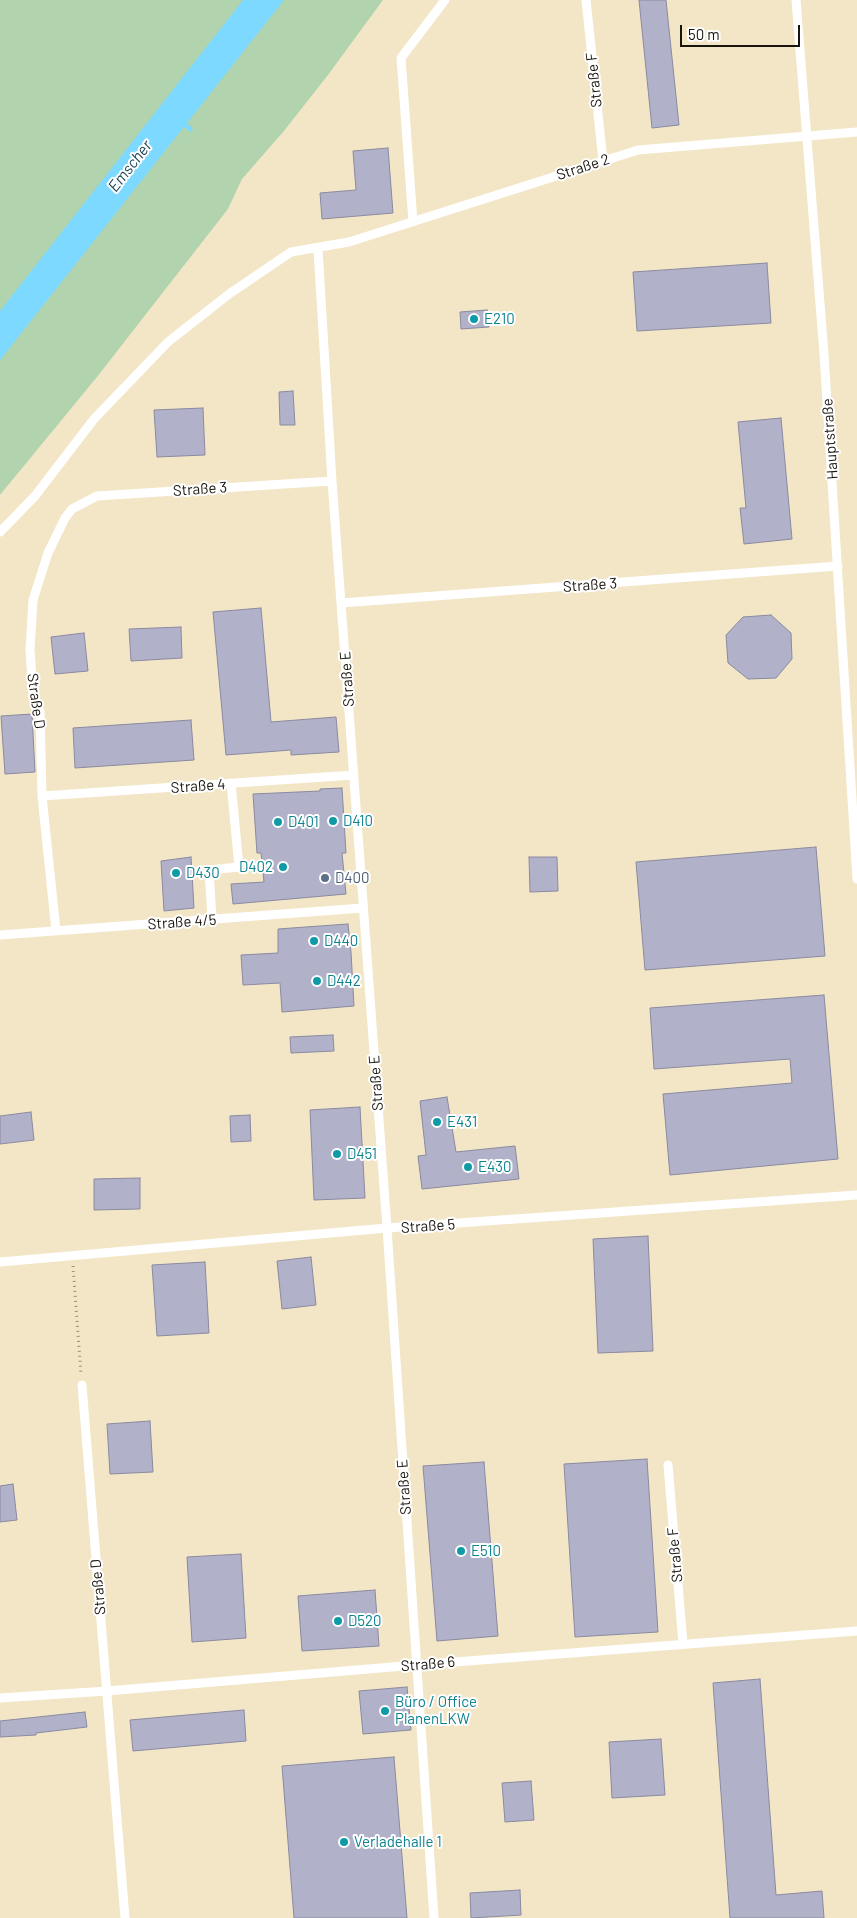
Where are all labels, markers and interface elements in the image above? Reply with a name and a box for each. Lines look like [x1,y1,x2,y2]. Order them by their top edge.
scale bar [682,15,802,47]
text: 50 m [688,25,720,43]
street label: Straße F [582,52,606,108]
water label: Emscher [104,136,156,196]
street label: Straße 2 [554,150,612,184]
place label: E210 [484,310,515,328]
marker: E210 [468,313,480,325]
street label: Hauptstraße [818,398,842,480]
street label: Straße 3 [172,478,228,500]
street label: Straße 3 [562,574,618,596]
street label: Straße E [336,651,358,707]
street label: Straße D [23,672,49,730]
street label: Straße 4 [170,775,226,797]
place label: D410 [343,812,373,830]
place label: D401 [288,813,319,831]
marker: D410 [327,815,339,827]
marker: D401 [272,816,284,828]
place label: D402 [239,858,273,876]
marker: D402 [277,861,289,873]
place label: D430 [186,864,220,882]
marker: D430 [170,867,182,879]
place label: D400 [335,869,369,887]
marker: D400 [319,872,331,884]
street label: Straße 4/5 [147,911,217,933]
place label: D440 [324,932,358,950]
marker: D440 [308,935,320,947]
place label: D442 [327,972,361,990]
marker: D442 [311,975,323,987]
street label: Straße E [365,1055,387,1111]
place label: E431 [447,1113,477,1131]
marker: E431 [431,1116,443,1128]
place label: D451 [347,1145,377,1163]
marker: D451 [331,1148,343,1160]
place label: E430 [478,1158,512,1176]
marker: E430 [462,1161,474,1173]
street label: Straße 5 [400,1215,456,1237]
street label: Straße E [393,1459,415,1515]
street label: Straße F [664,1527,686,1583]
place label: E510 [471,1542,501,1560]
marker: E510 [455,1545,467,1557]
street label: Straße D [87,1558,109,1616]
place label: D520 [348,1612,381,1630]
marker: D520 [332,1615,344,1627]
street label: Straße 6 [400,1653,456,1675]
place label: Büro / Office PlanenLKW [395,1693,477,1728]
marker: Büro / Office PlanenLKW [379,1705,391,1717]
place label: Verladehalle 1 [354,1833,442,1851]
marker: Verladehalle 1 [338,1836,350,1848]

